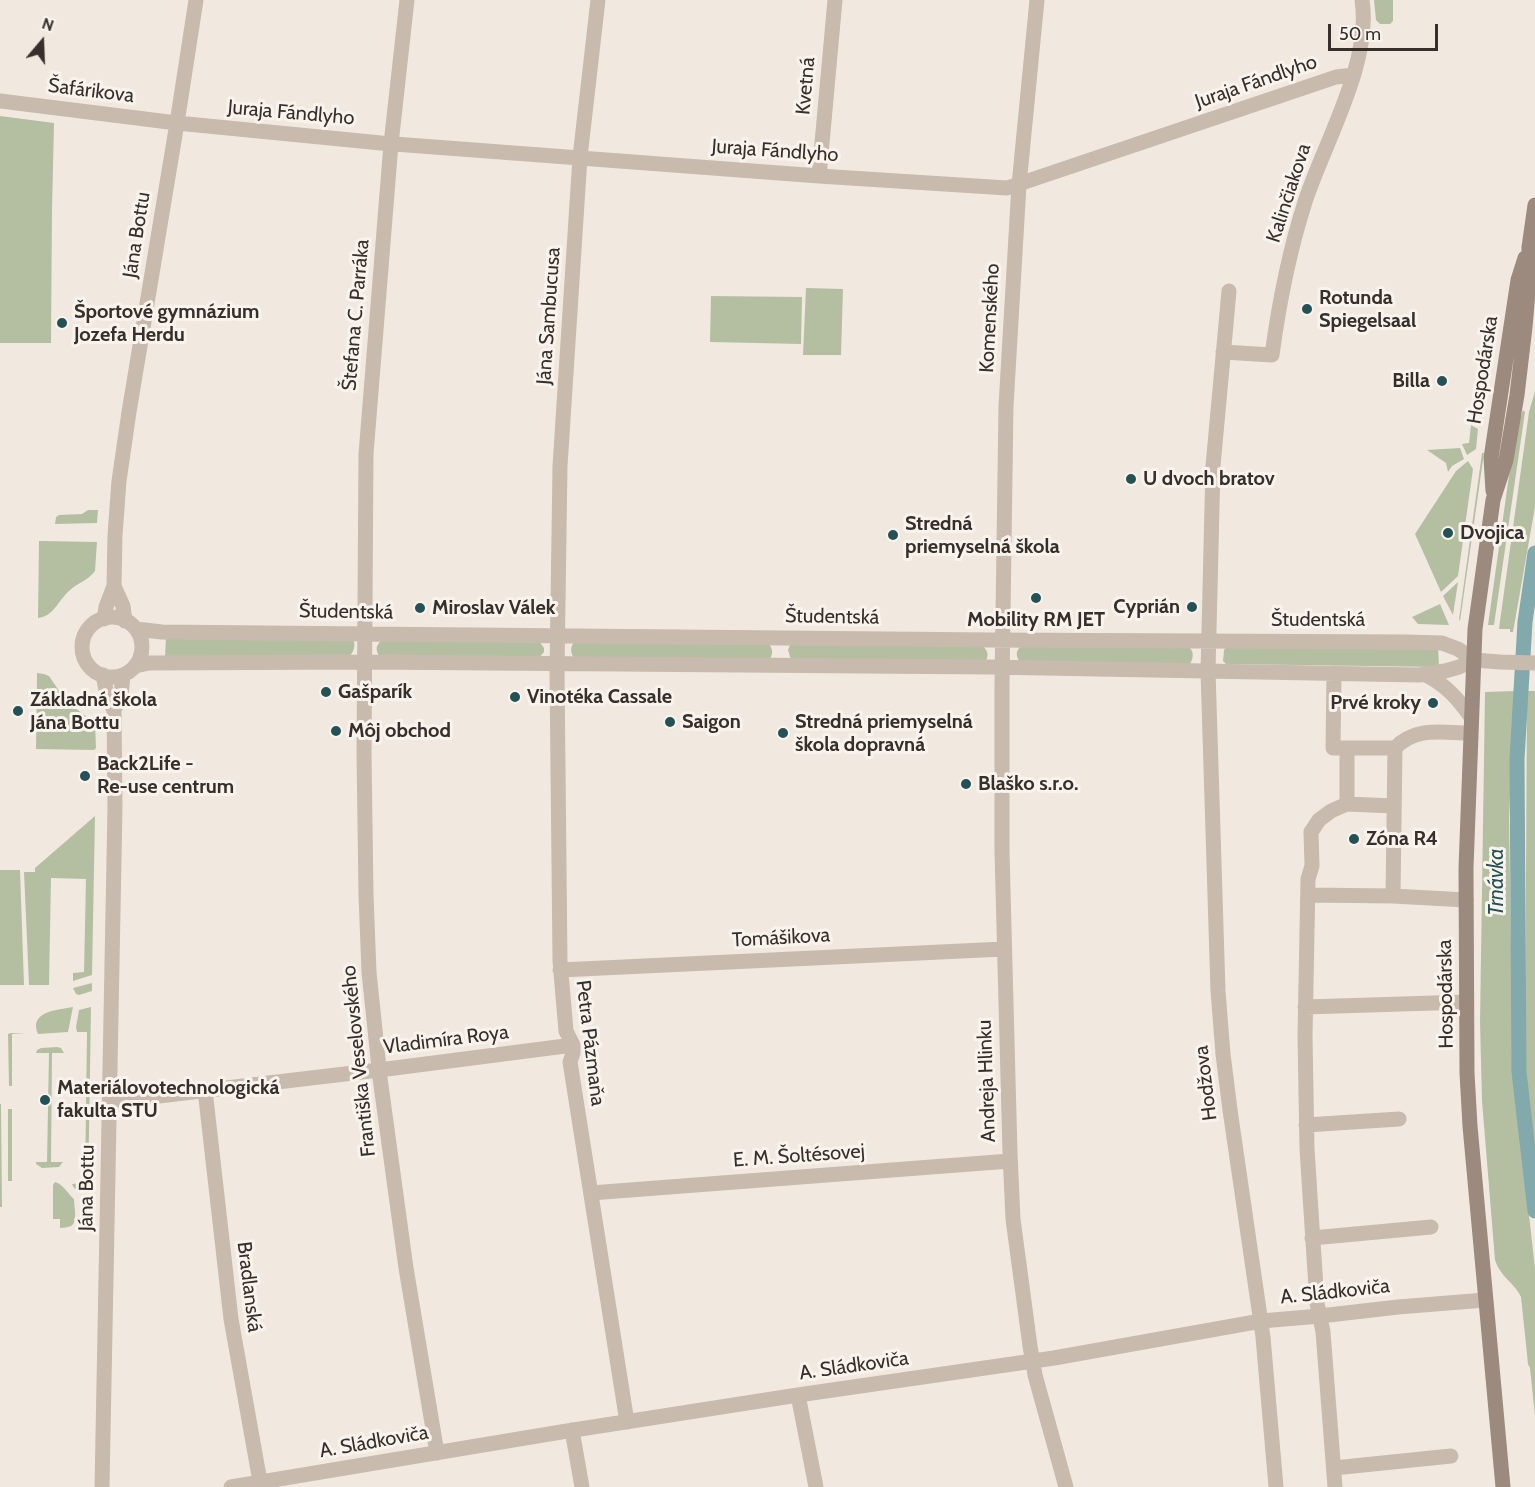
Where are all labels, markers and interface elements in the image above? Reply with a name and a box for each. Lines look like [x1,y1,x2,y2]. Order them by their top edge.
north arrow [12,12,72,72]
scale bar [1331,12,1440,50]
text: N [40,14,56,35]
text: 50 m [1339,23,1381,45]
street label: Juraja Fándlyho [1192,50,1320,114]
street label: Kvetná [792,56,820,116]
street label: Šafárikova [47,74,135,108]
street label: Juraja Fándlyho [227,96,355,130]
street label: Juraja Fándlyho [711,135,839,167]
street label: Kalinčiakova [1262,140,1316,246]
street label: Jána Bottu [118,190,156,280]
street label: Štefana C. Parráka [337,238,375,392]
street label: Jána Sambucusa [532,247,566,385]
street label: Komenského [975,263,1005,373]
place label: Rotunda Spiegelsaal [1319,286,1416,333]
place label: Športové gymnázium Jozefa Herdu [74,300,259,347]
marker: Rotunda Spiegelsaal [1300,302,1314,316]
street label: Hospodárska [1463,314,1503,426]
marker: Športové gymnázium Jozefa Herdu [55,316,69,330]
place label: Billa [1392,369,1430,393]
marker: Billa [1435,374,1449,388]
place label: U dvoch bratov [1143,467,1275,491]
marker: U dvoch bratov [1124,472,1138,486]
place label: Stredná priemyselná škola [905,512,1060,559]
place label: Dvojica [1460,521,1524,545]
marker: Dvojica [1441,526,1455,540]
marker: Stredná priemyselná škola [886,528,900,542]
marker: Mobility RM JET [1029,591,1043,605]
place label: Cyprián [1113,595,1180,619]
place label: Miroslav Válek [432,596,556,620]
street label: Študentská [299,599,393,625]
marker: Cyprián [1185,600,1199,614]
marker: Miroslav Válek [413,601,427,615]
street label: Študentská [785,604,879,630]
place label: Mobility RM JET [967,608,1105,632]
street label: Študentská [1271,608,1365,632]
place label: Gašparík [338,680,412,704]
marker: Gašparík [319,685,333,699]
place label: Vinotéka Cassale [527,685,672,709]
place label: Základná škola Jána Bottu [30,688,157,735]
marker: Vinotéka Cassale [508,690,522,704]
place label: Prvé kroky [1330,691,1421,715]
marker: Prvé kroky [1426,696,1440,710]
marker: Základná škola Jána Bottu [11,704,25,718]
place label: Saigon [682,710,741,734]
place label: Stredná priemyselná škola dopravná [795,710,973,757]
marker: Saigon [663,715,677,729]
place label: Môj obchod [348,719,451,743]
marker: Môj obchod [329,724,343,738]
marker: Stredná priemyselná škola dopravná [776,726,790,740]
place label: Back2Life - Re-use centrum [97,752,234,799]
marker: Back2Life - Re-use centrum [78,769,92,783]
place label: Blaško s.r.o. [978,772,1078,796]
marker: Blaško s.r.o. [959,777,973,791]
place label: Zóna R4 [1366,827,1438,851]
marker: Zóna R4 [1347,832,1361,846]
water label: Trnávka [1484,848,1510,916]
street label: Tomášikova [731,923,831,953]
street label: Hospodárska [1433,939,1459,1049]
street label: Františka Veselovského [337,964,381,1158]
street label: Petra Pázmaňa [570,979,610,1107]
street label: Andreja Hlinku [973,1019,1001,1143]
street label: Vladimíra Roya [382,1020,510,1060]
street label: Hodžova [1190,1044,1222,1122]
place label: Materiálovotechnologická fakulta STU [57,1076,280,1123]
marker: Materiálovotechnologická fakulta STU [38,1093,52,1107]
street label: E. M. Šoltésovej [732,1139,866,1173]
street label: Jána Bottu [74,1145,100,1231]
street label: Bradlanská [232,1240,266,1334]
street label: A. Sládkoviča [1279,1274,1391,1310]
street label: A. Sládkoviča [798,1346,910,1386]
street label: A. Sládkoviča [318,1421,430,1463]

